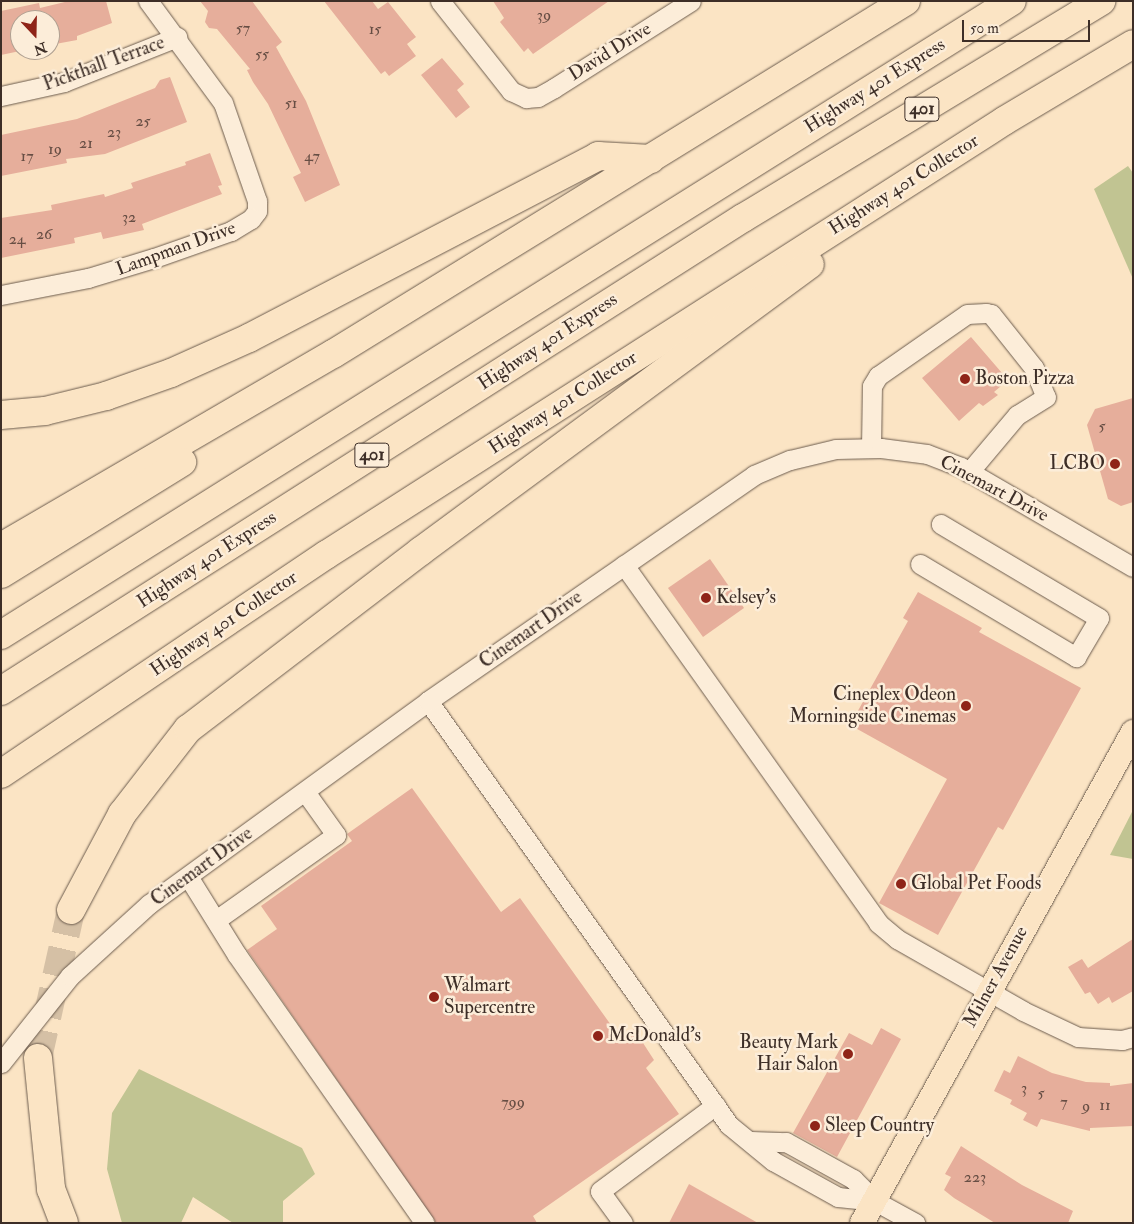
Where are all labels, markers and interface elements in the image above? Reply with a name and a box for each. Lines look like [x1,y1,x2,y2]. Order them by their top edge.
house number: 39 [537,5,551,25]
north arrow [10,10,60,60]
scale bar [964,10,1092,42]
house number: 57 [236,18,250,38]
street label: David Drive [565,18,655,86]
house number: 15 [369,19,381,39]
text: 50 m [970,19,999,38]
street label: Pickthall Terrace [40,31,168,97]
street label: Highway 401 Express [800,34,950,138]
text: N [31,38,49,59]
house number: 55 [255,44,269,64]
house number: 51 [285,93,297,113]
road number: 401 [903,94,941,125]
house number: 25 [135,111,151,131]
house number: 23 [107,122,121,142]
street label: Highway 401 Collector [825,130,983,240]
house number: 21 [79,133,93,153]
house number: 19 [48,139,62,159]
house number: 17 [20,146,34,166]
house number: 47 [304,146,320,166]
house number: 32 [122,207,136,227]
street label: Lampman Drive [113,217,239,281]
house number: 26 [36,224,52,244]
house number: 24 [9,229,25,249]
street label: Highway 401 Express [474,288,622,396]
street label: Highway 401 Collector [484,346,642,460]
place label: Boston Pizza [975,368,1074,390]
marker: Boston Pizza [959,373,971,385]
house number: 5 [1098,416,1106,436]
road number: 401 [353,440,391,470]
street label: Cinemart Drive [936,451,1052,527]
place label: LCBO [1049,453,1105,475]
marker: LCBO [1109,458,1121,470]
street label: Highway 401 Express [133,506,281,614]
street label: Highway 401 Collector [146,566,302,682]
street label: Cinemart Drive [475,586,587,674]
place label: Kelsey's [716,587,776,609]
marker: Kelsey's [700,592,712,604]
place label: Cineplex Odeon Morningside Cinemas [789,684,956,728]
marker: Cineplex Odeon Morningside Cinemas [960,700,972,712]
street label: Cinemart Drive [147,823,257,911]
place label: Global Pet Foods [911,873,1041,895]
marker: Global Pet Foods [895,878,907,890]
street label: Milner Avenue [959,922,1033,1032]
place label: Walmart Supercentre [444,975,535,1019]
marker: Walmart Supercentre [428,991,440,1003]
place label: McDonald's [608,1025,701,1047]
marker: McDonald's [592,1030,604,1042]
place label: Beauty Mark Hair Salon [739,1032,838,1076]
marker: Beauty Mark Hair Salon [842,1048,854,1060]
house number: 3 [1021,1078,1027,1098]
house number: 5 [1037,1083,1045,1103]
house number: 799 [501,1092,525,1112]
house number: 7 [1060,1092,1068,1112]
house number: 11 [1099,1095,1111,1115]
house number: 9 [1082,1096,1090,1116]
place label: Sleep Country [825,1115,934,1137]
marker: Sleep Country [809,1120,821,1132]
house number: 223 [964,1167,986,1187]

